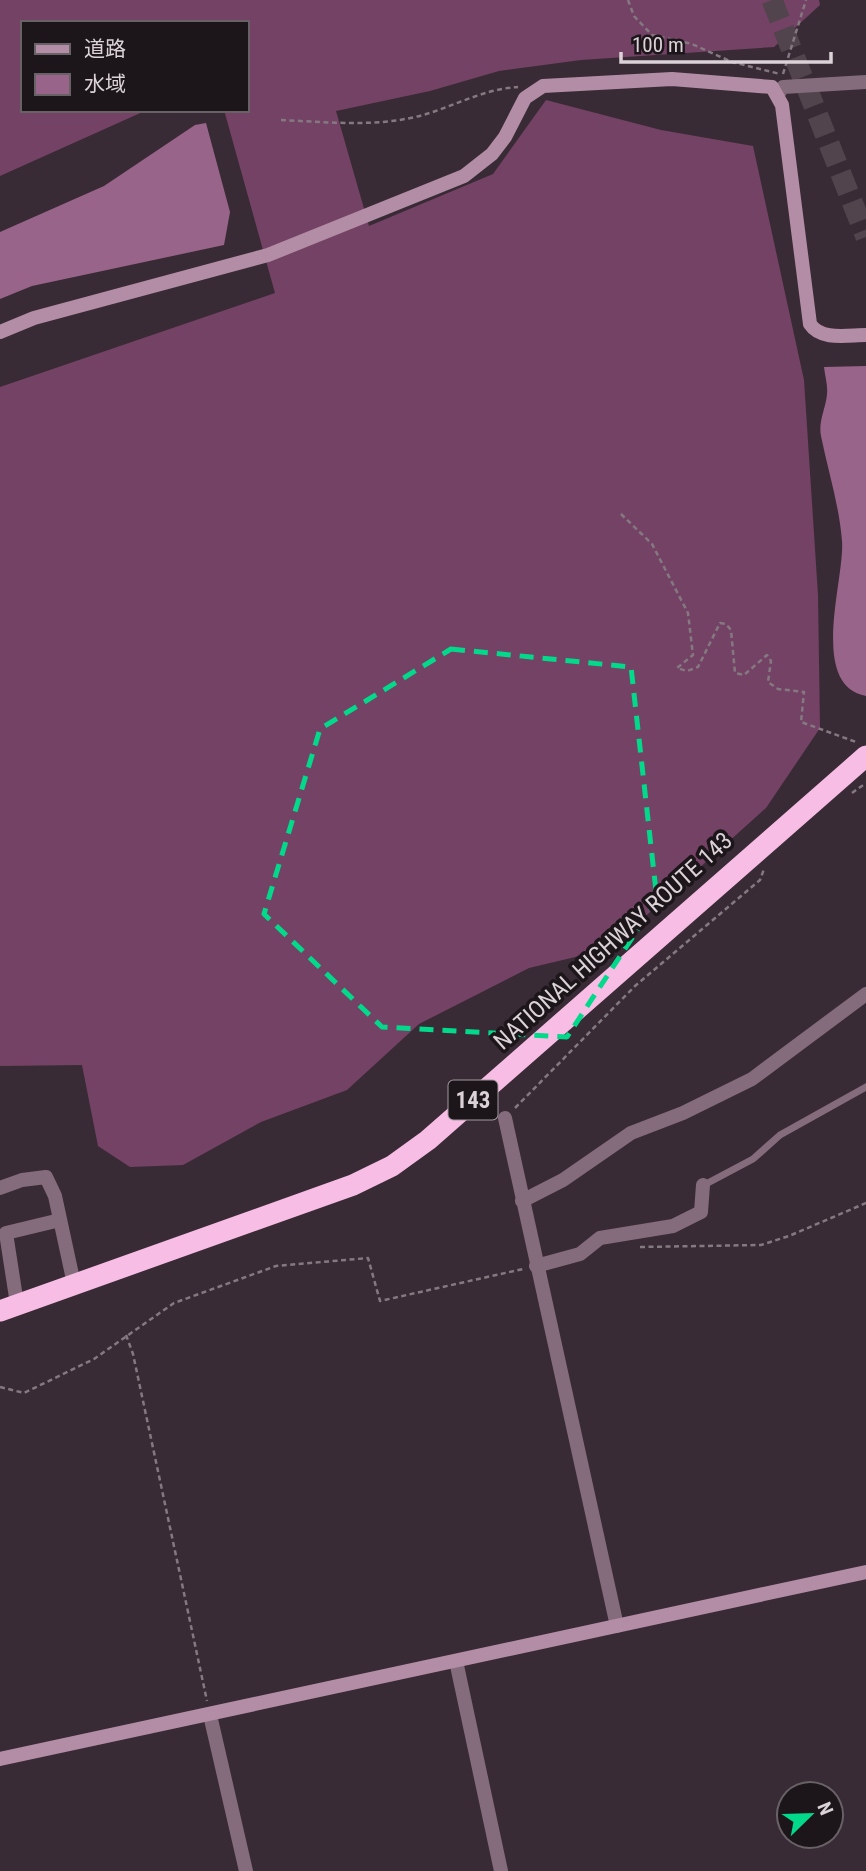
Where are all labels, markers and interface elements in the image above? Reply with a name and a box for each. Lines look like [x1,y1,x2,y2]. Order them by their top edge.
legend [21,21,248,112]
scale bar [621,21,831,65]
text: 100 m [632,33,684,57]
text: 道路 [84,37,126,61]
text: 水域 [84,72,126,96]
street label: NATIONAL HIGHWAY ROUTE 143 [488,827,738,1055]
road number: 143 [448,1080,498,1120]
north arrow [775,1780,845,1850]
text: N [812,1799,838,1818]

